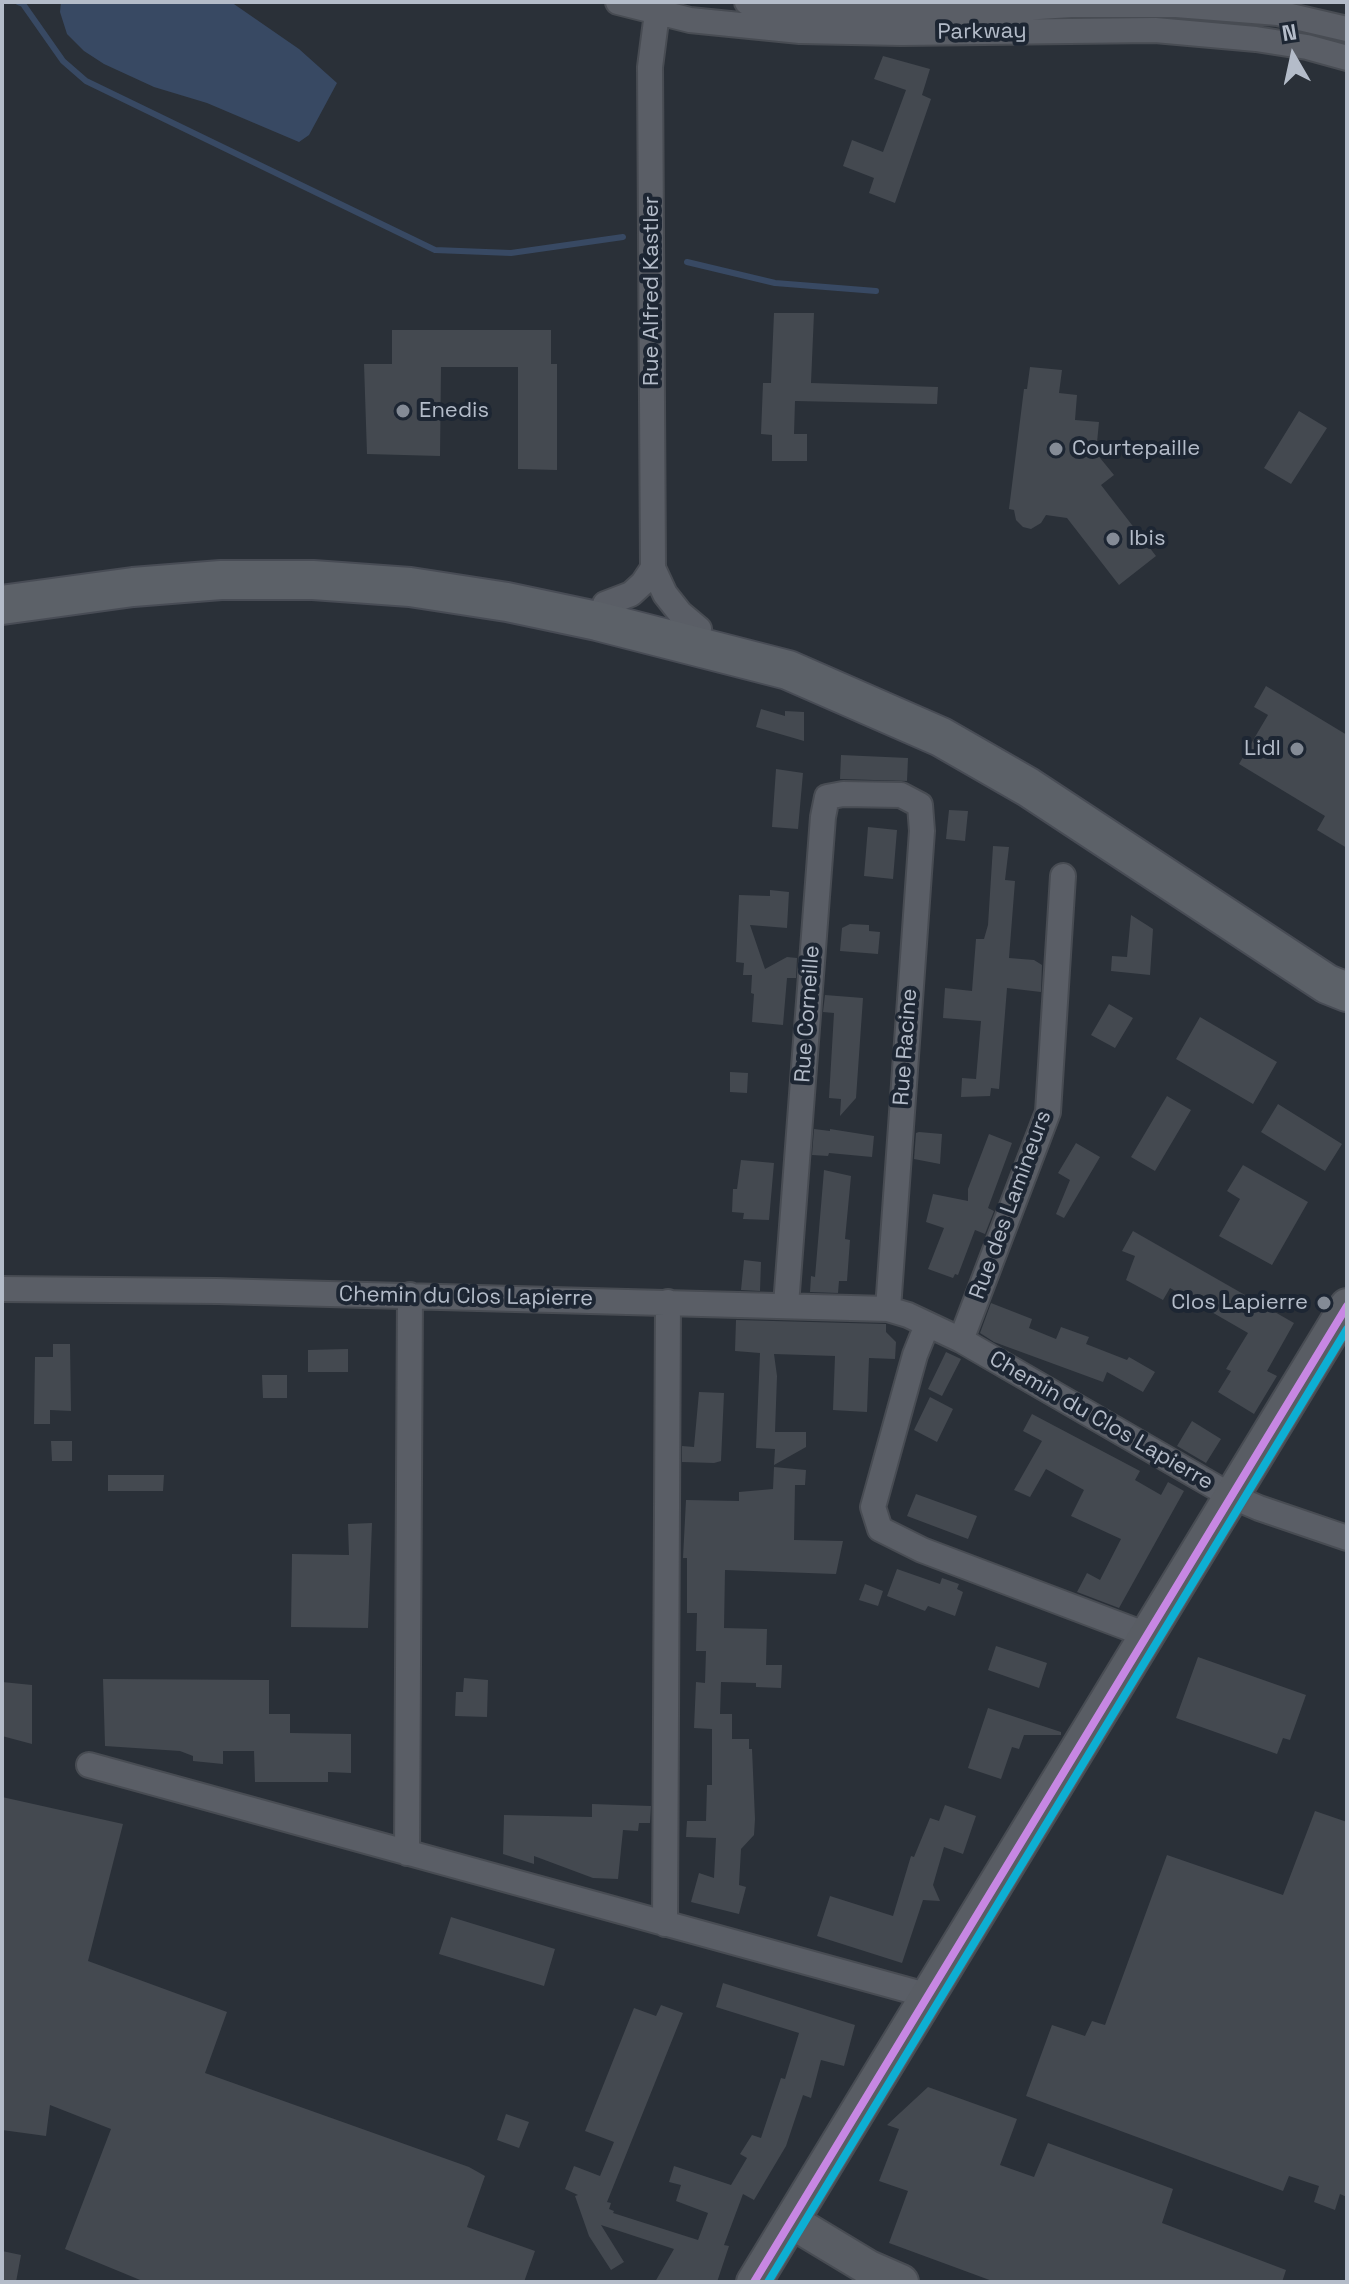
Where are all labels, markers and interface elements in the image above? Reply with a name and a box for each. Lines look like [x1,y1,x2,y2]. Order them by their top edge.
north arrow [1253,16,1333,96]
text: N [1280,17,1299,47]
street label: Parkway [937,18,1027,46]
street label: Rue Alfred Kastler [639,196,665,386]
place label: Enedis [419,398,489,424]
marker: Enedis [394,402,412,420]
place label: Courtepaille [1072,436,1200,462]
marker: Courtepaille [1047,440,1065,458]
place label: Ibis [1129,526,1166,552]
marker: Ibis [1104,530,1122,548]
place label: Lidl [1244,736,1281,762]
marker: Lidl [1288,740,1306,758]
street label: Rue Corneille [790,944,826,1084]
street label: Rue Racine [889,988,923,1106]
street label: Rue des Lamineurs [965,1107,1057,1303]
street label: Chemin du Clos Lapierre [339,1282,593,1312]
place label: Clos Lapierre [1171,1290,1308,1316]
marker: Clos Lapierre [1315,1294,1333,1312]
street label: Chemin du Clos Lapierre [984,1346,1218,1496]

